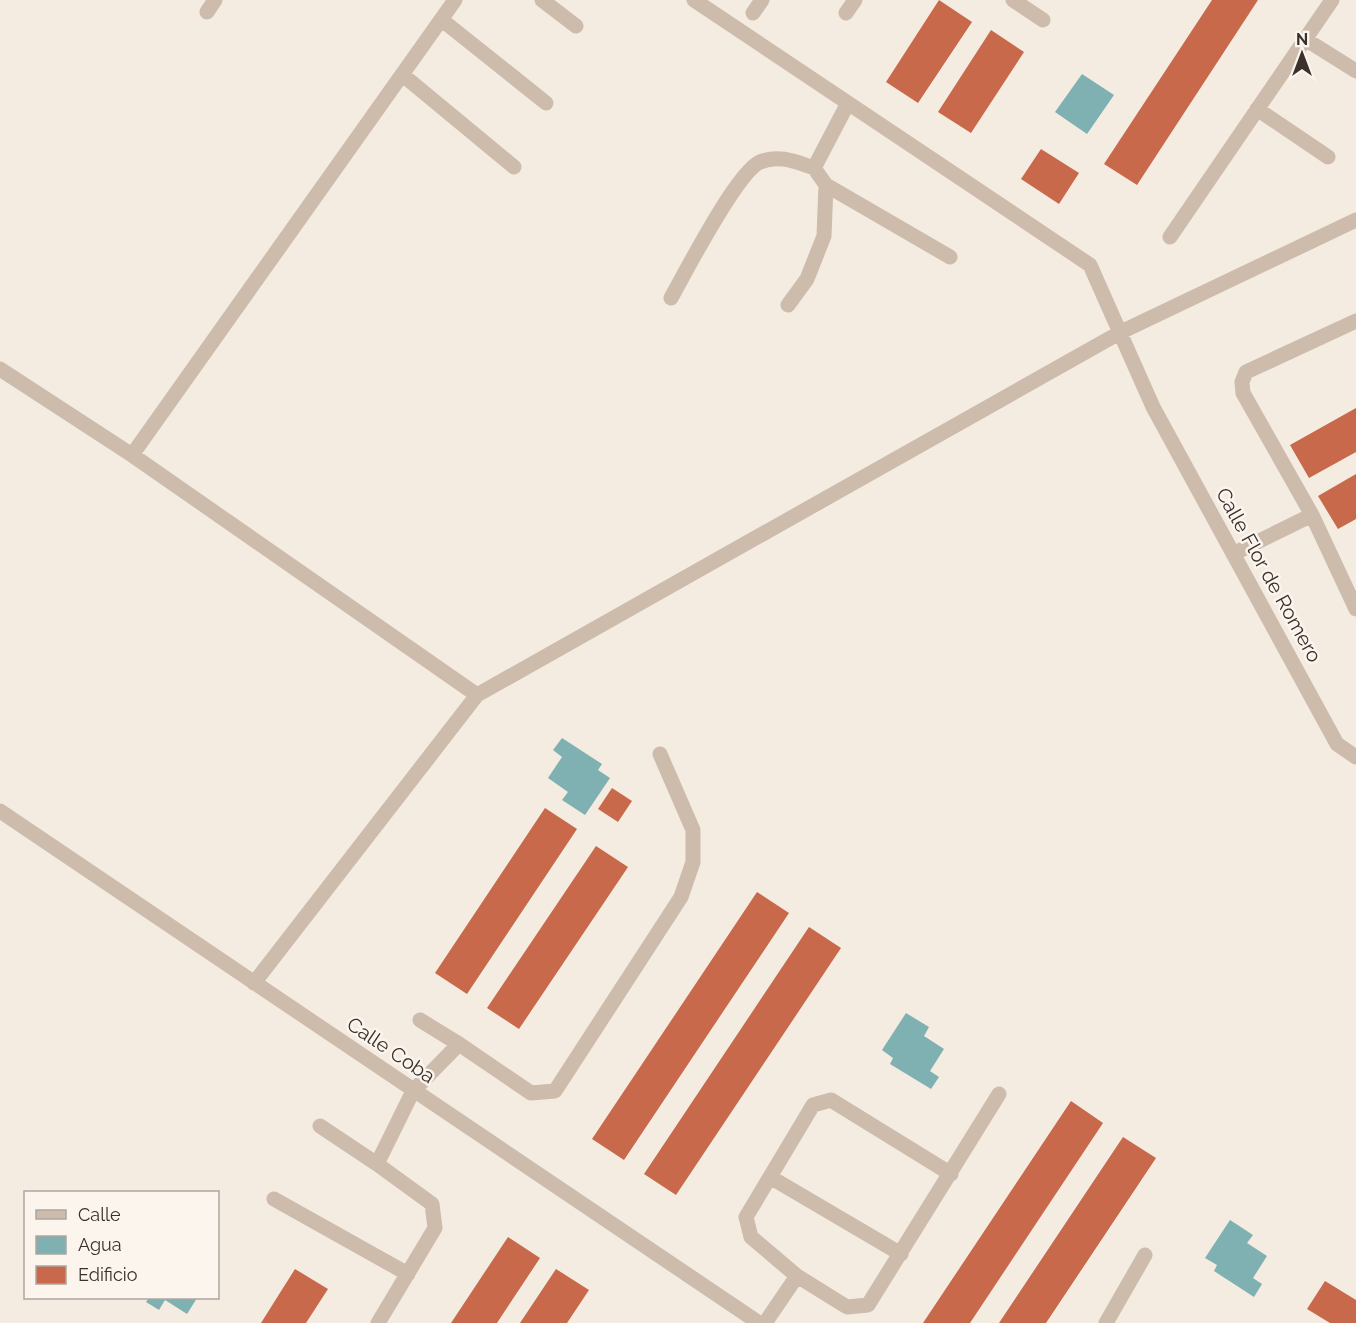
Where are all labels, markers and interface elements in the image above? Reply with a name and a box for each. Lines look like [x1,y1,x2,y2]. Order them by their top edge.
north arrow [1272,24,1332,84]
text: N [1296,30,1308,49]
street label: Calle Flor de Romero [1211,484,1327,667]
street label: Calle Coba [342,1012,440,1088]
legend [24,1191,219,1299]
text: Calle [78,1204,121,1225]
text: Agua [78,1234,122,1255]
text: Edificio [78,1264,138,1285]

